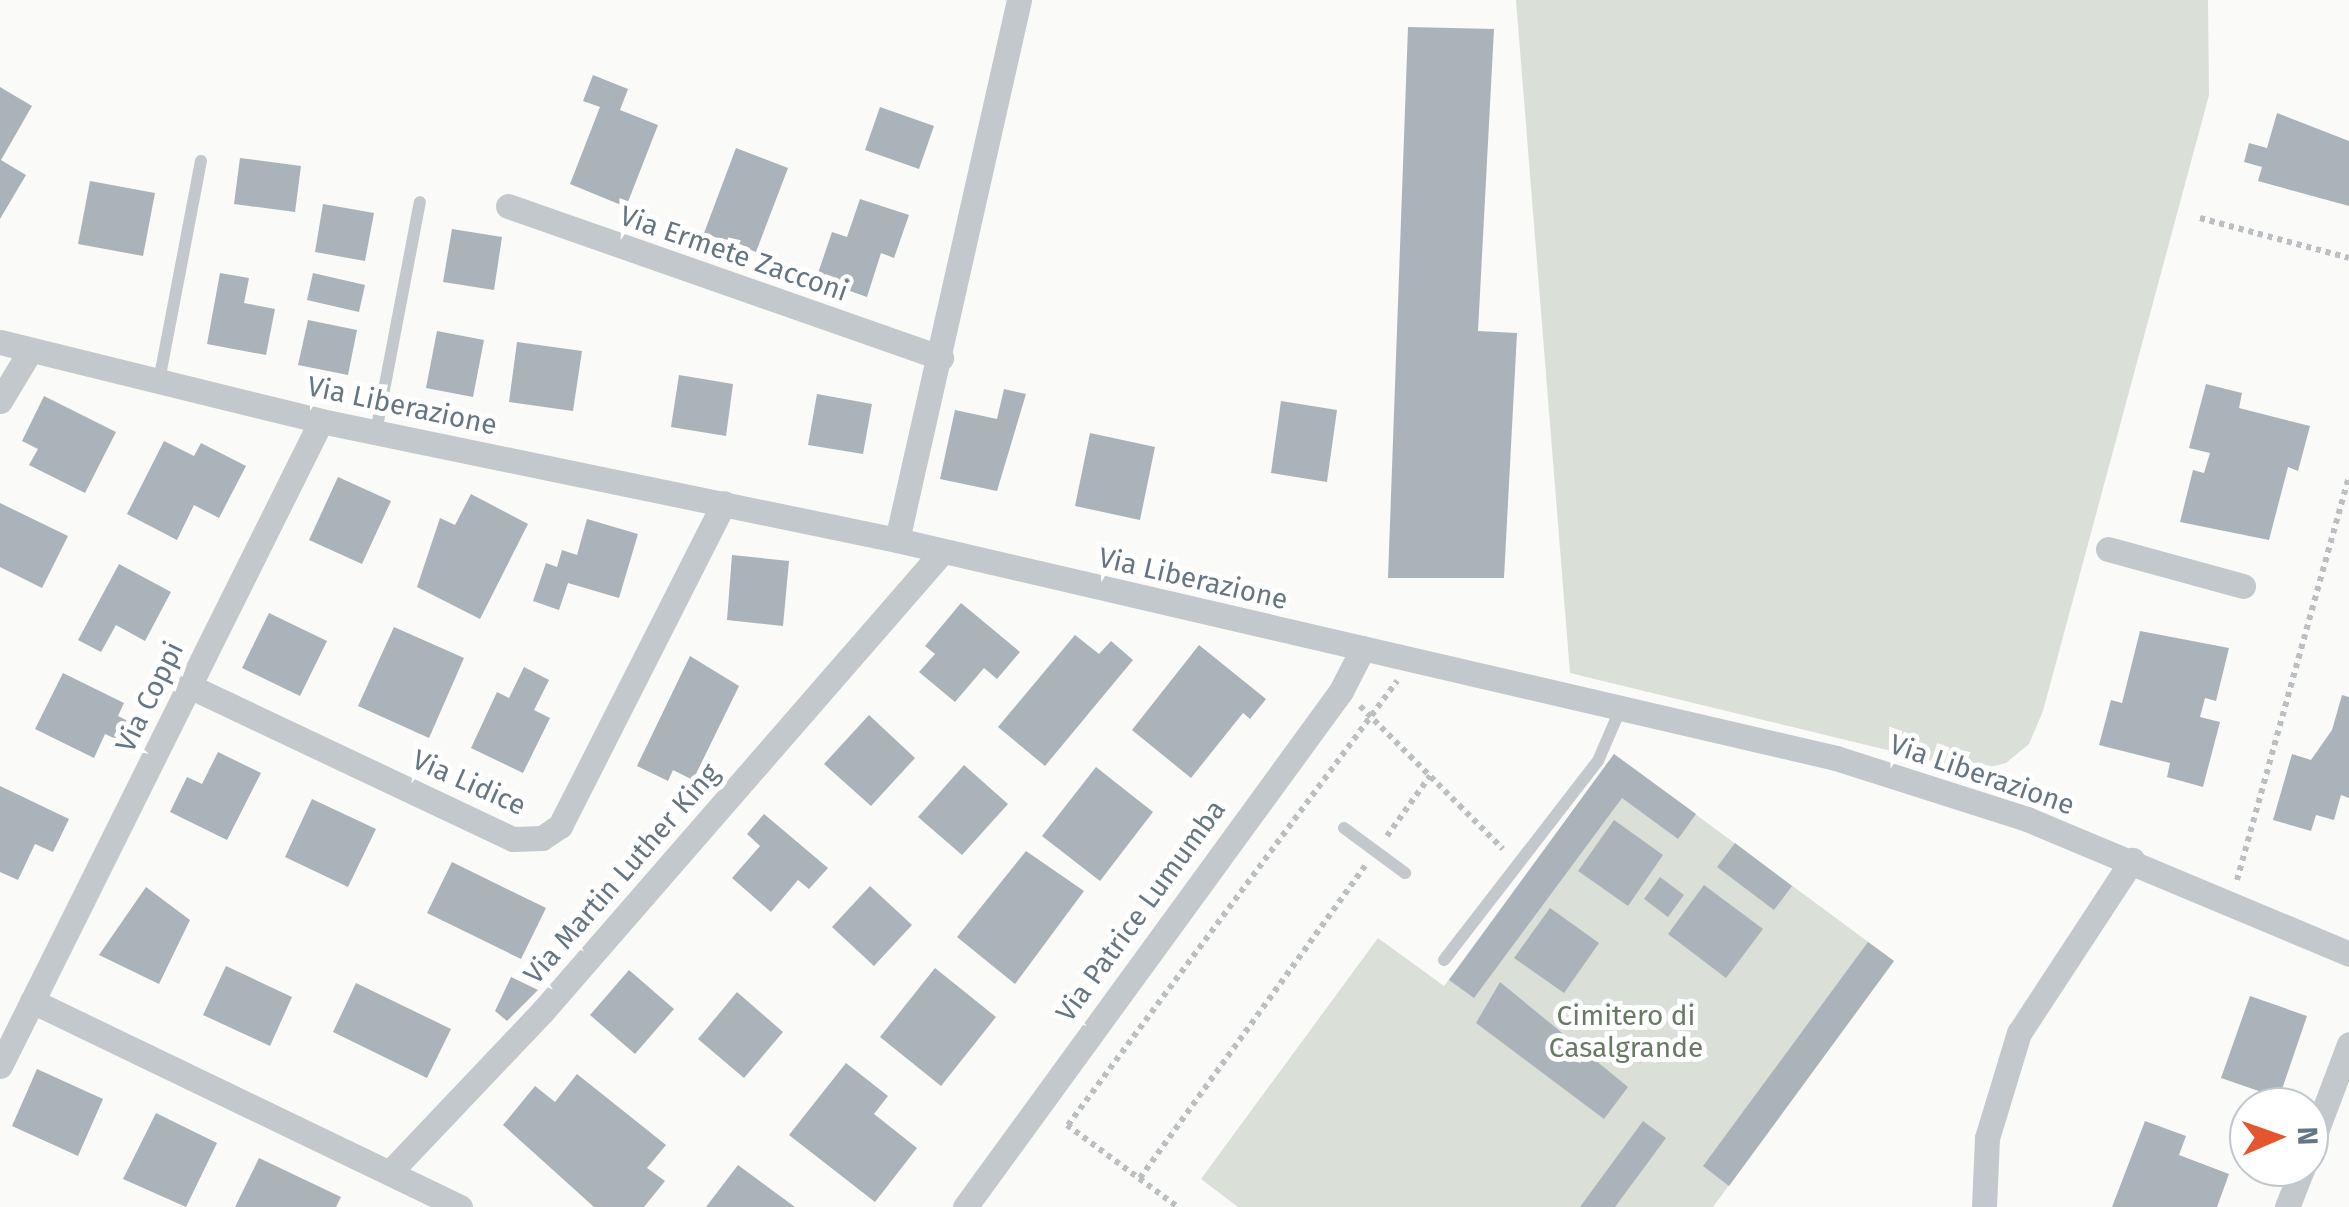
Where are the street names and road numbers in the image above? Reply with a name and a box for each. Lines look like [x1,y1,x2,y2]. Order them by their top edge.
street label: Via Ermete Zacconi [616,199,852,309]
street label: Via Liberazione [304,369,500,443]
street label: Via Liberazione [1095,541,1291,617]
street label: Via Coppi [109,636,191,758]
street label: Via Liberazione [1885,728,2079,822]
street label: Via Lidice [407,743,531,823]
street label: Via Martin Luther King [517,757,727,991]
street label: Via Patrice Lumumba [1049,793,1233,1029]

